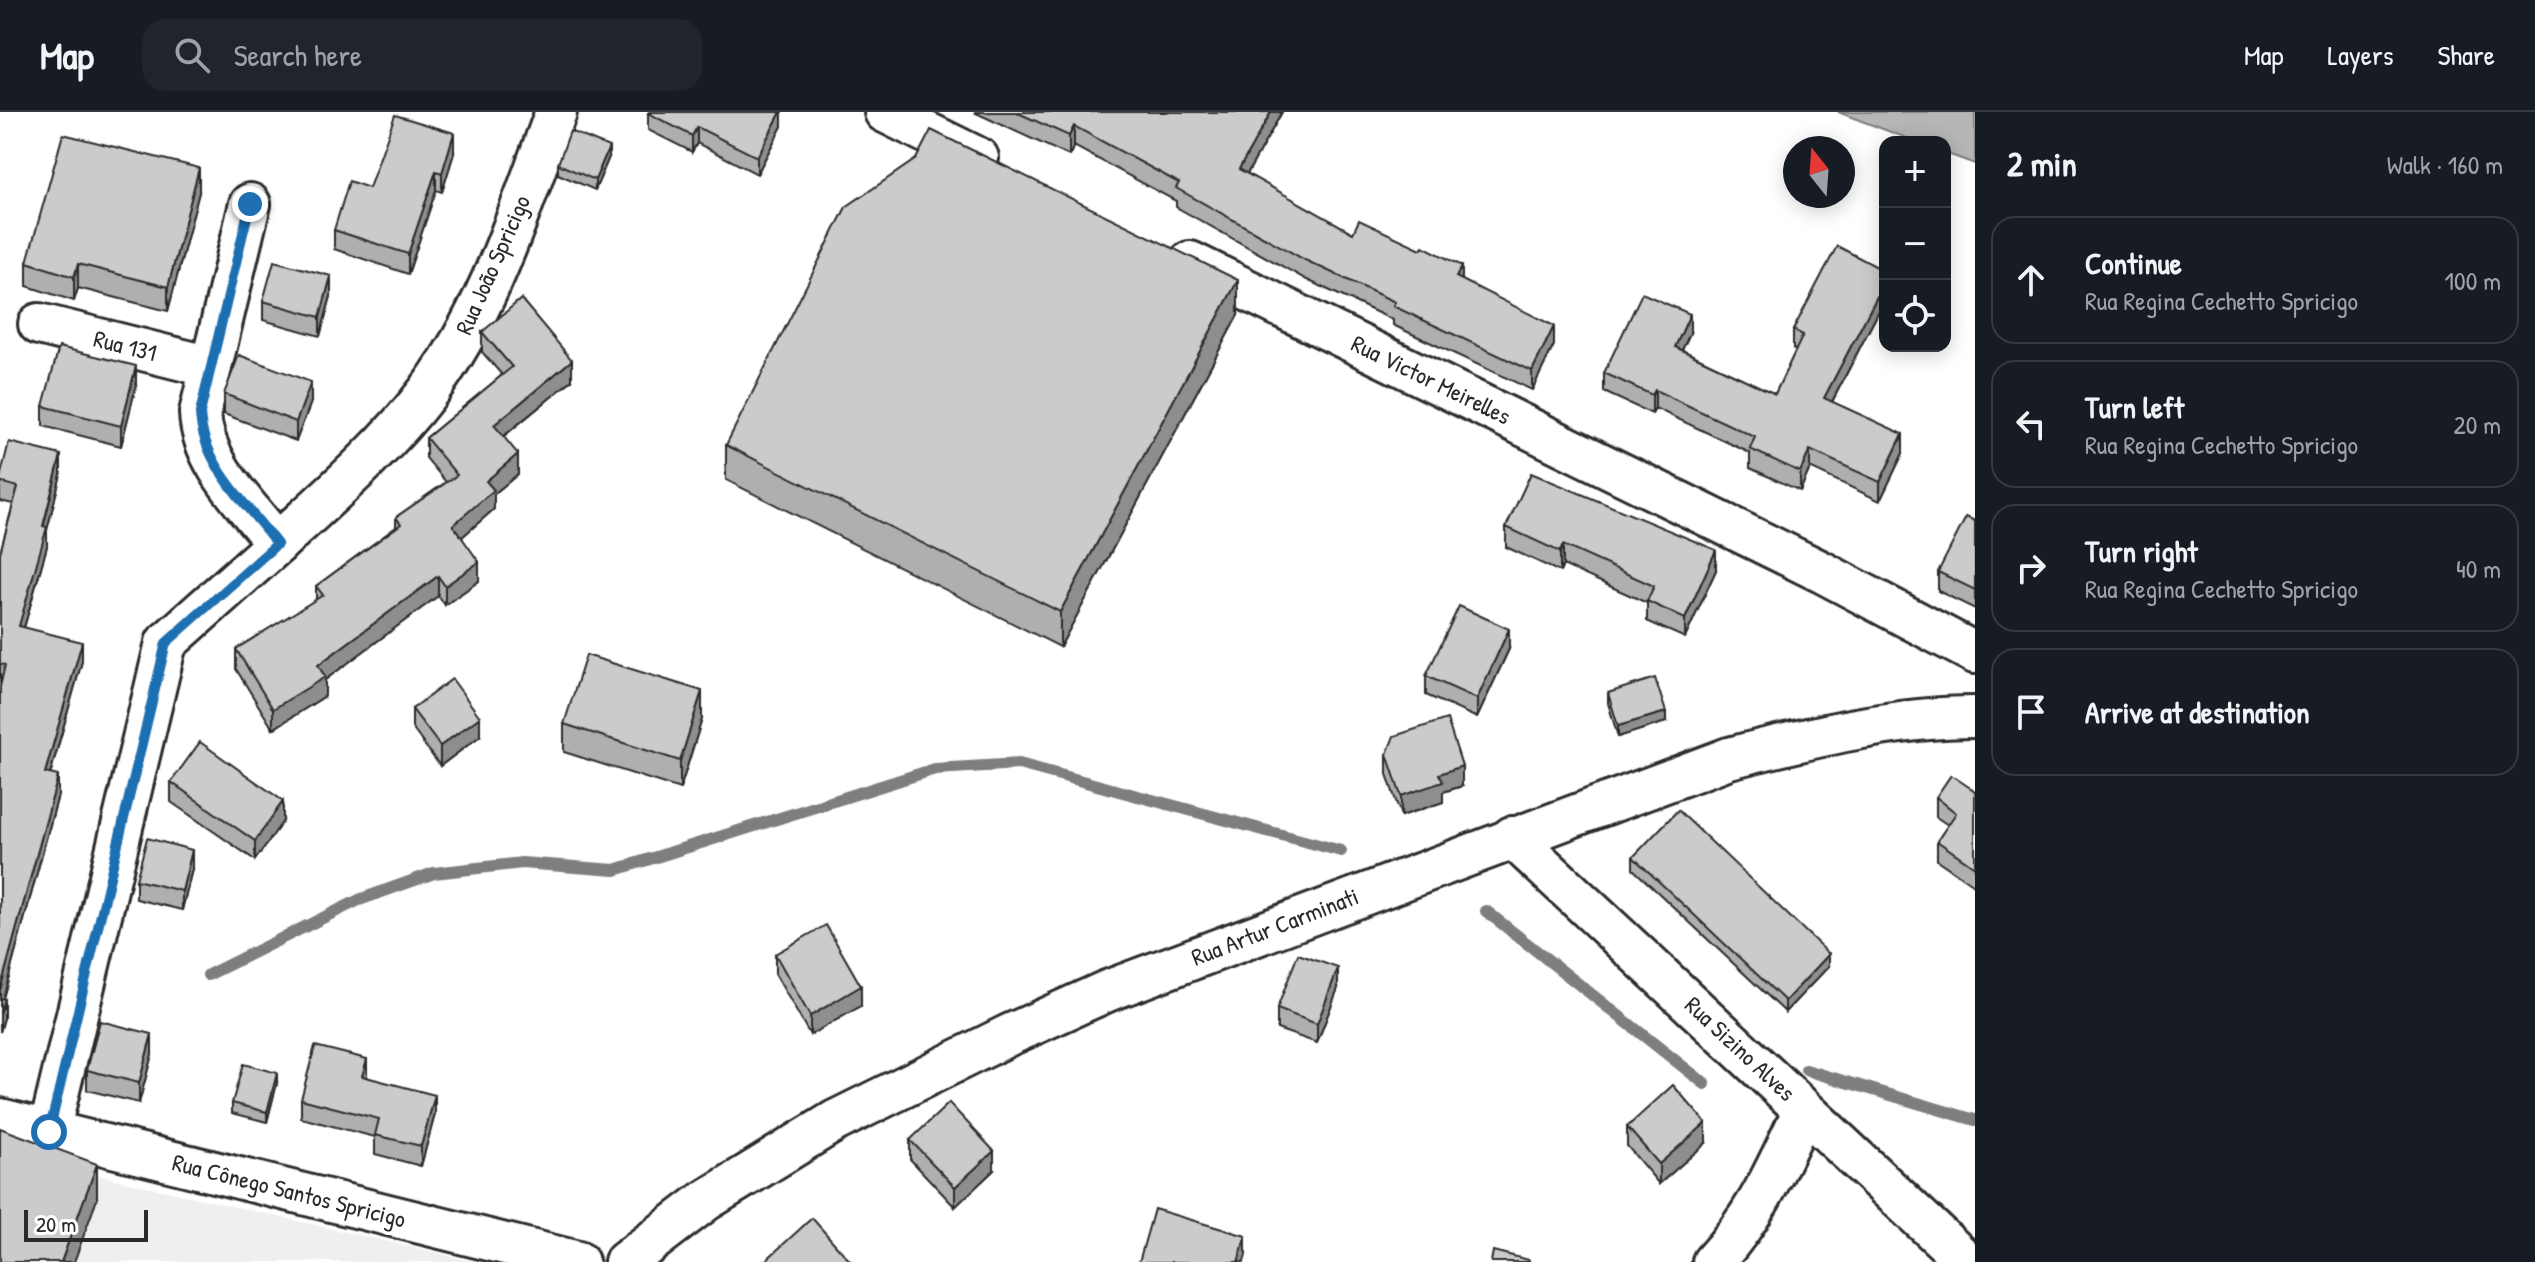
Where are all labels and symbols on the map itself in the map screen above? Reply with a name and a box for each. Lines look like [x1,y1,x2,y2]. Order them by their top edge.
north arrow [1783,136,1855,208]
route end [232,186,268,222]
street label: Rua João Spricigo [447,189,537,339]
street label: Rua 131 [91,322,160,368]
street label: Rua Victor Meirelles [1346,327,1516,431]
street label: Rua Artur Carminati [1187,880,1363,973]
street label: Rua Sizino Alves [1679,989,1803,1108]
route start [31,1114,67,1150]
street label: Rua Cônego Santos Spricigo [169,1146,410,1235]
scale bar [24,1206,148,1242]

